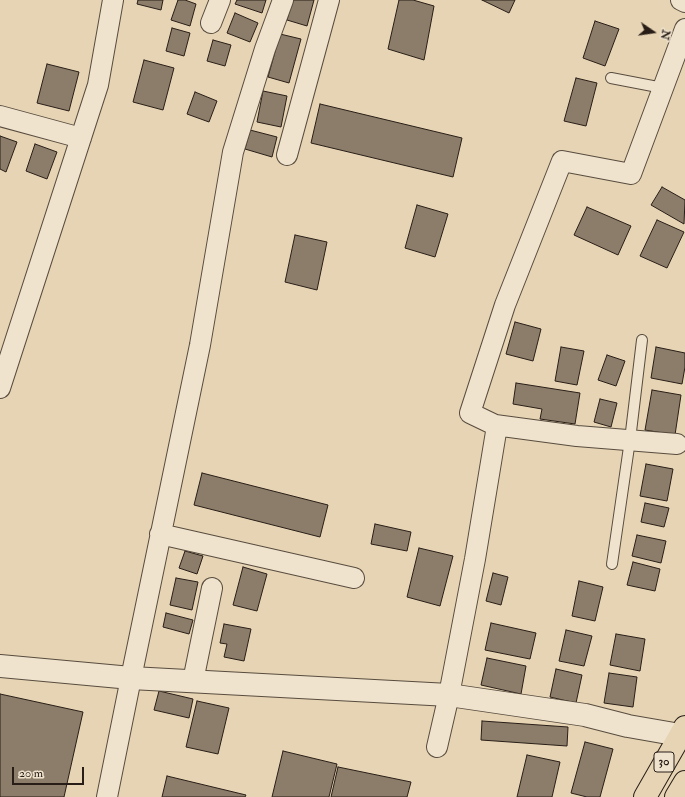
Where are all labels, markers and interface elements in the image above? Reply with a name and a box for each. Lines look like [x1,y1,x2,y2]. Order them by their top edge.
north arrow [633,12,673,52]
text: N [658,29,673,41]
road number: 30 [654,752,674,772]
scale bar [14,759,86,785]
text: 20 m [19,766,43,781]

